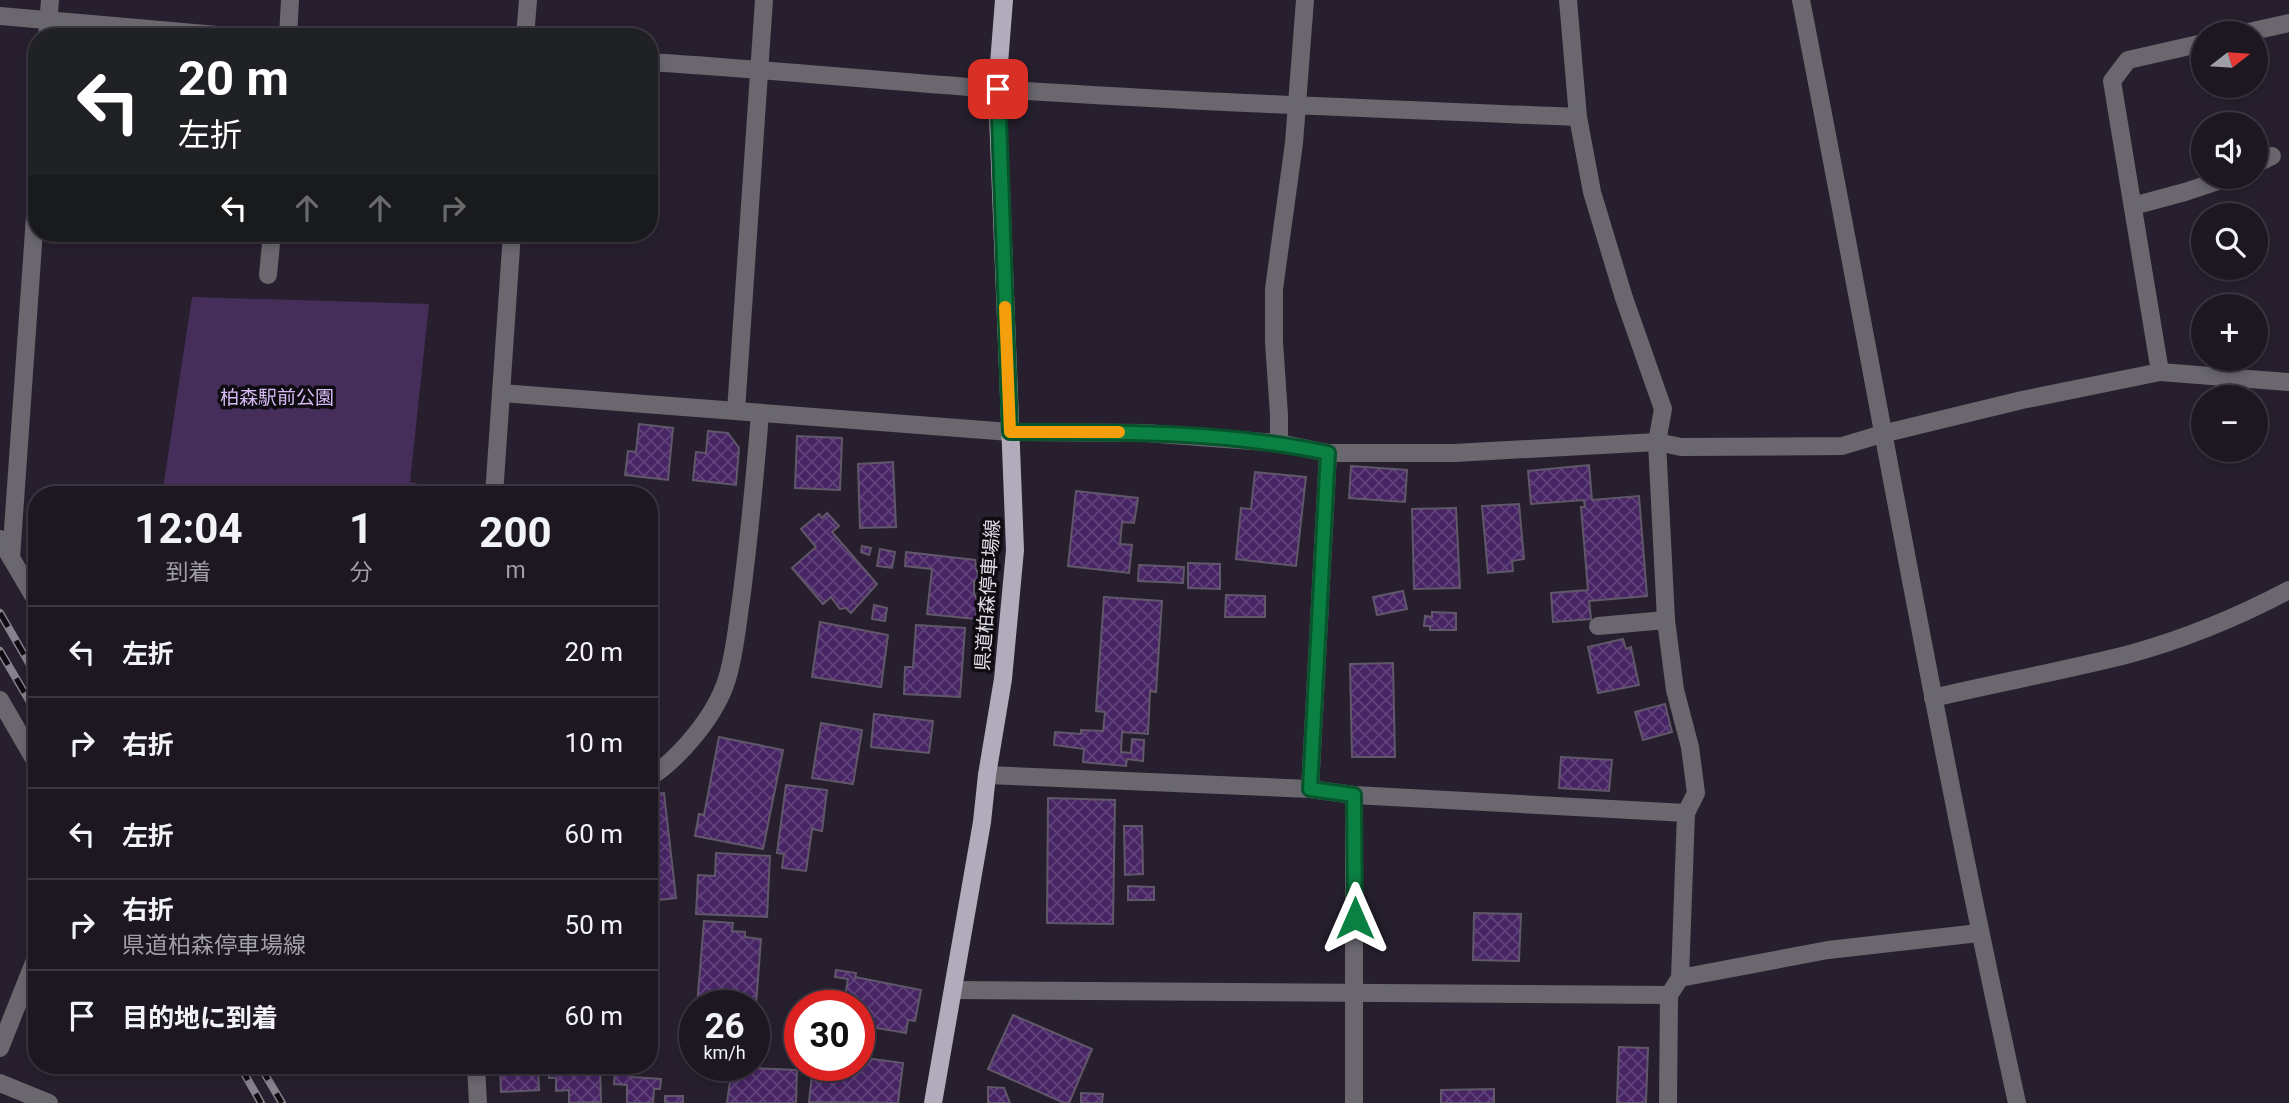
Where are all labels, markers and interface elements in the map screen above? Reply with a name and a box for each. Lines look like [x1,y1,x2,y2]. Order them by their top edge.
north arrow [2191,21,2268,98]
map controls [2191,21,2268,462]
text: 20 m [178,50,289,107]
icon: left [63,56,154,147]
pin [968,59,1028,119]
icon: arrive [979,70,1017,108]
button: sound [2191,112,2268,189]
text: 左折 [178,116,242,154]
icon: left [215,189,253,227]
icon: ahead [288,189,326,227]
icon: ahead [361,189,399,227]
icon: right [434,189,472,227]
button: search [2191,203,2268,280]
button: + [2191,294,2268,371]
button: − [2191,385,2268,462]
park label: 柏森駅前公園 [220,386,334,409]
text: 12:04 [134,504,243,553]
text: 1 [349,504,373,553]
text: 200 [479,508,552,557]
street label: 県道柏森停車場線 [971,518,1004,672]
text: m [505,557,526,584]
text: 到着 [165,559,211,586]
text: 分 [349,559,372,586]
icon: left [63,633,101,671]
text: 20 m [565,637,623,667]
text: 左折 [122,639,174,669]
icon: right [63,724,101,762]
text: 10 m [565,728,623,758]
text: 右折 [122,730,174,760]
icon: left [63,815,101,853]
text: 60 m [565,819,623,849]
text: 左折 [122,821,174,851]
position arrow [1318,881,1392,955]
text: 右折 [122,895,174,925]
icon: right [63,906,101,944]
text: 50 m [565,910,623,940]
text: 県道柏森停車場線 [122,932,306,959]
speed limit sign: 30 [784,990,875,1081]
icon: arrive [63,997,101,1035]
text: 60 m [565,1001,623,1031]
text: 目的地に到着 [122,1003,278,1033]
text: 26 [704,1006,745,1047]
text: km/h [703,1042,746,1063]

